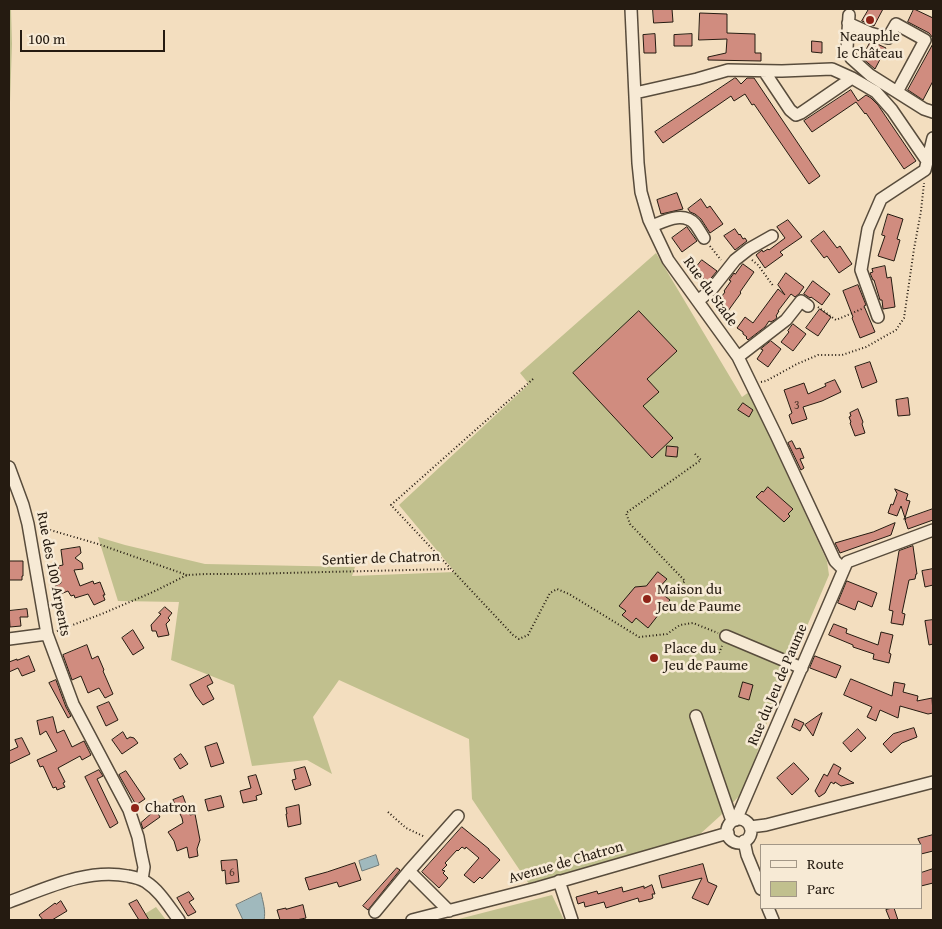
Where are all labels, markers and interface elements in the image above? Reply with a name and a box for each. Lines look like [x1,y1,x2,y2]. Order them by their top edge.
marker: Neauphle le Château [864,14,876,26]
scale bar [22,20,168,52]
text: 100 m [28,28,65,49]
place label: Neauphle le Château [837,28,903,63]
street label: Rue du Stade [679,254,741,330]
house number: 3 [794,399,800,413]
street label: Rue des 100 Arpents [32,510,74,638]
street label: Sentier de Chatron [322,548,440,570]
place label: Maison du Jeu de Paume [657,581,741,616]
marker: Maison du Jeu de Paume [641,593,653,605]
street label: Rue du Jeu de Paume [744,621,812,749]
place label: Place du Jeu de Paume [664,640,748,675]
marker: Place du Jeu de Paume [648,652,660,664]
place label: Chatron [145,799,196,817]
marker: Chatron [129,802,141,814]
street label: Avenue de Chatron [506,838,626,888]
legend [760,844,922,909]
text: Route [807,853,844,874]
house number: 6 [229,866,235,880]
text: Parc [807,878,835,899]

